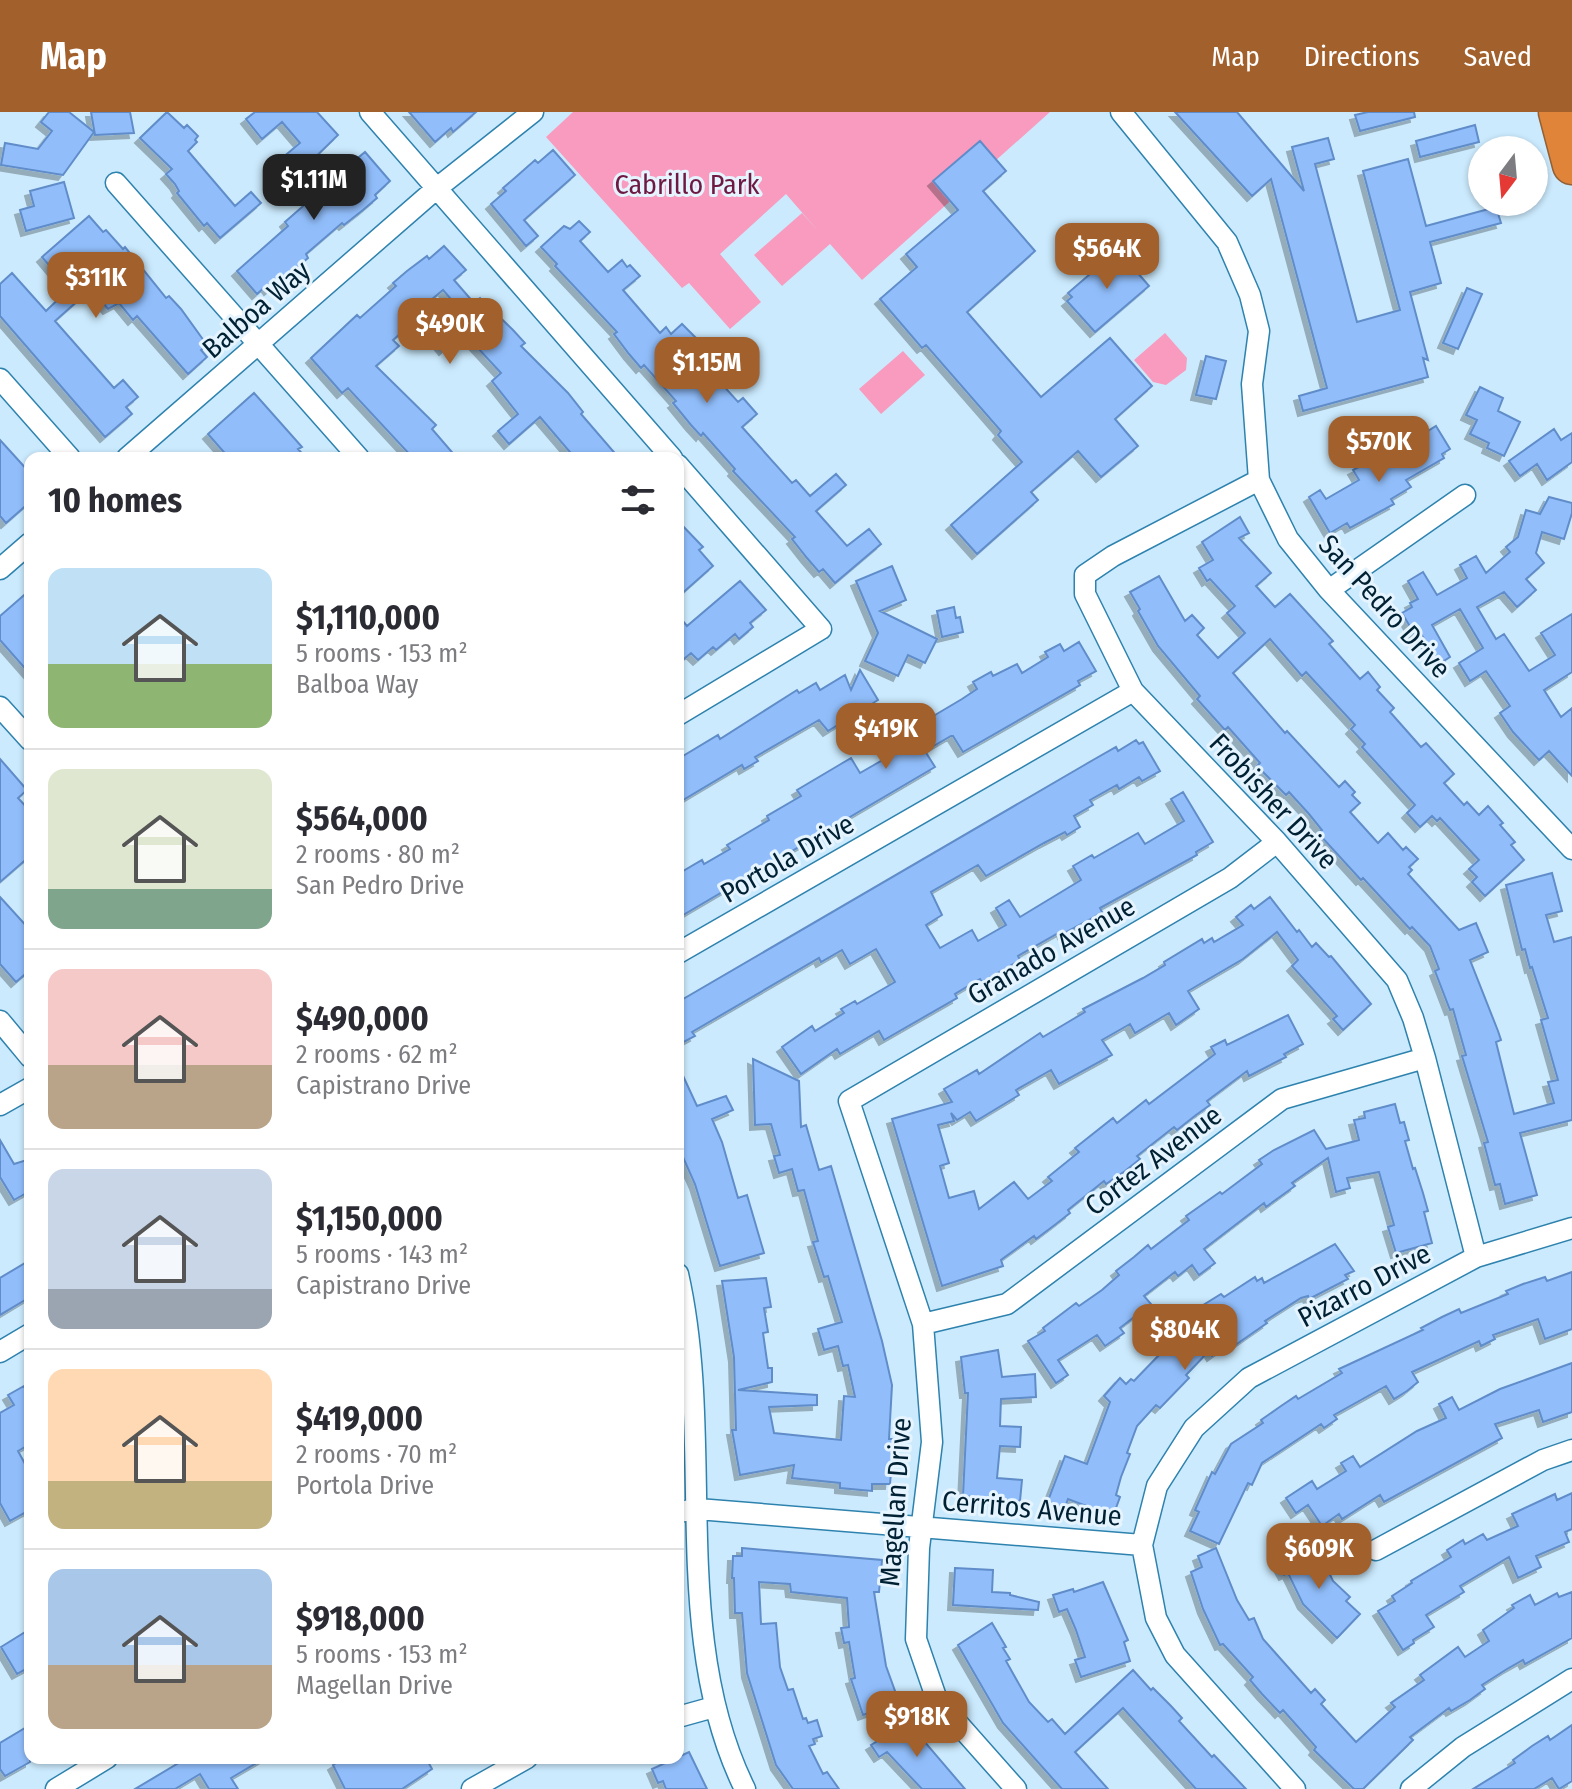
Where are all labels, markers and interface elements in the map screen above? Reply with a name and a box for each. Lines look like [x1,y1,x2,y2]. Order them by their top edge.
text: Map [40,33,107,79]
text: Map [1211,40,1260,73]
text: Directions [1304,40,1420,73]
text: Saved [1464,40,1532,73]
north arrow [1468,136,1548,216]
map controls [1468,136,1548,216]
pin: $1.11M [249,154,379,222]
text: $1.11M [281,164,347,195]
park label: Cabrillo Park [614,168,760,201]
pin: $564K [1051,223,1163,291]
text: $564K [1073,233,1141,264]
pin: $311K [40,252,152,320]
street label: Balboa Way [196,253,317,365]
text: $311K [65,262,127,293]
pin: $490K [394,298,506,366]
text: $490K [416,308,484,339]
pin: $1.15M [642,337,772,405]
text: $1.15M [673,347,741,378]
pin: $570K [1323,416,1435,484]
text: $570K [1346,426,1412,457]
icon: filters [616,478,660,522]
text: 10 homes [48,480,182,521]
street label: San Pedro Drive [1312,528,1458,685]
text: $1,110,000 [296,597,440,638]
icon: home [112,600,208,696]
text: 5 rooms · 153 m² [296,638,468,669]
text: Balboa Way [296,669,418,700]
pin: $419K [830,703,942,771]
text: $419K [854,713,918,744]
street label: Frobisher Drive [1203,727,1345,876]
text: $564,000 [296,798,428,839]
icon: home [112,801,208,897]
street label: Portola Drive [715,807,860,910]
text: 2 rooms · 80 m² [296,839,460,870]
text: San Pedro Drive [296,870,464,901]
street label: Granado Avenue [962,889,1141,1012]
text: $490,000 [296,998,429,1039]
icon: home [112,1001,208,1097]
text: 2 rooms · 62 m² [296,1039,458,1070]
text: Capistrano Drive [296,1070,471,1101]
street label: Cortez Avenue [1079,1098,1228,1222]
text: $1,150,000 [296,1198,443,1239]
icon: home [112,1201,208,1297]
street label: Pizarro Drive [1292,1237,1436,1334]
text: 5 rooms · 143 m² [296,1239,468,1270]
text: Capistrano Drive [296,1270,471,1301]
pin: $804K [1129,1304,1241,1372]
text: $804K [1150,1314,1220,1345]
text: $419,000 [296,1398,423,1439]
icon: home [112,1401,208,1497]
street label: Magellan Drive [873,1417,918,1587]
text: 2 rooms · 70 m² [296,1439,457,1470]
text: Portola Drive [296,1470,434,1501]
street label: Cerritos Avenue [941,1484,1123,1533]
pin: $609K [1263,1523,1375,1591]
text: $609K [1284,1533,1354,1564]
text: $918,000 [296,1598,425,1639]
icon: home [112,1601,208,1697]
text: 5 rooms · 153 m² [296,1639,468,1670]
text: Magellan Drive [296,1670,453,1701]
pin: $918K [861,1691,973,1759]
text: $918K [884,1701,950,1732]

